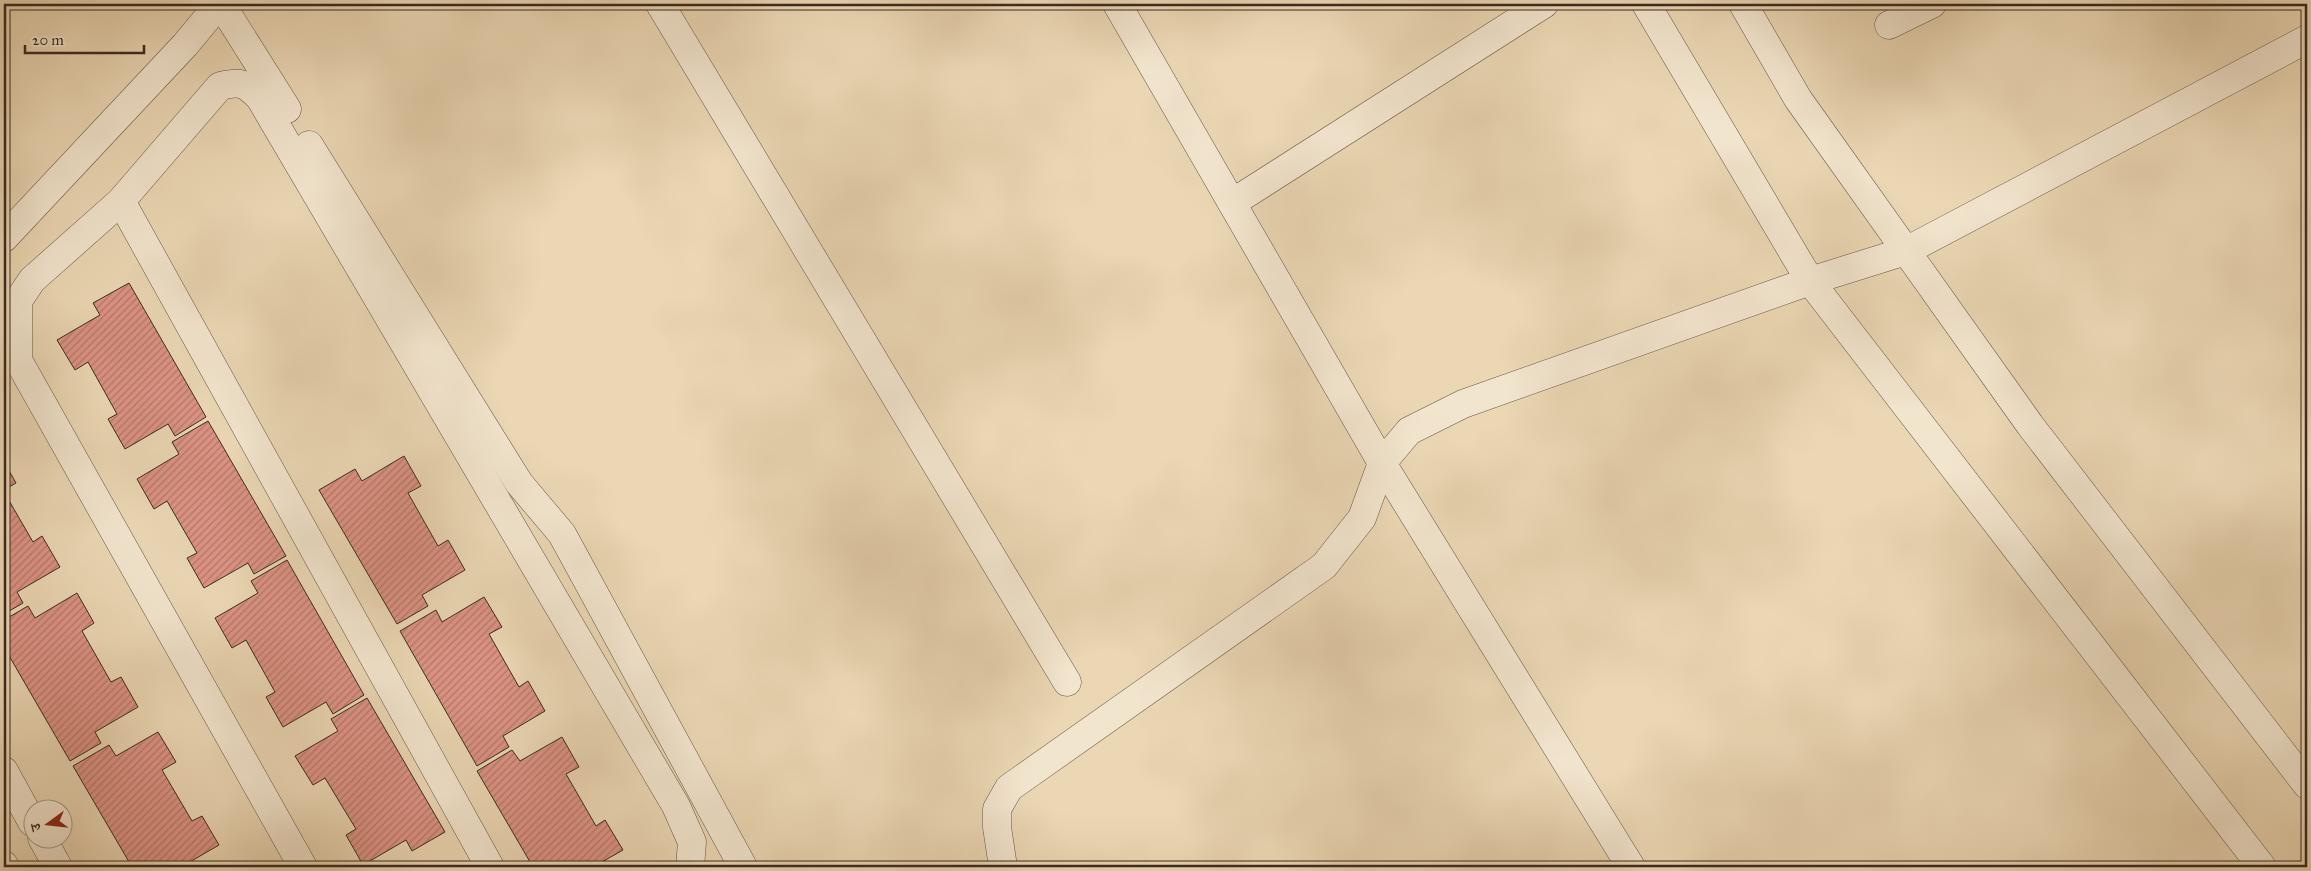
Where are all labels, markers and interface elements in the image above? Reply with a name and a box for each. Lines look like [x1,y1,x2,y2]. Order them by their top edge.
scale bar [25,22,144,54]
text: 20 m [32,31,64,49]
north arrow [22,798,72,848]
text: उ [27,821,45,834]

